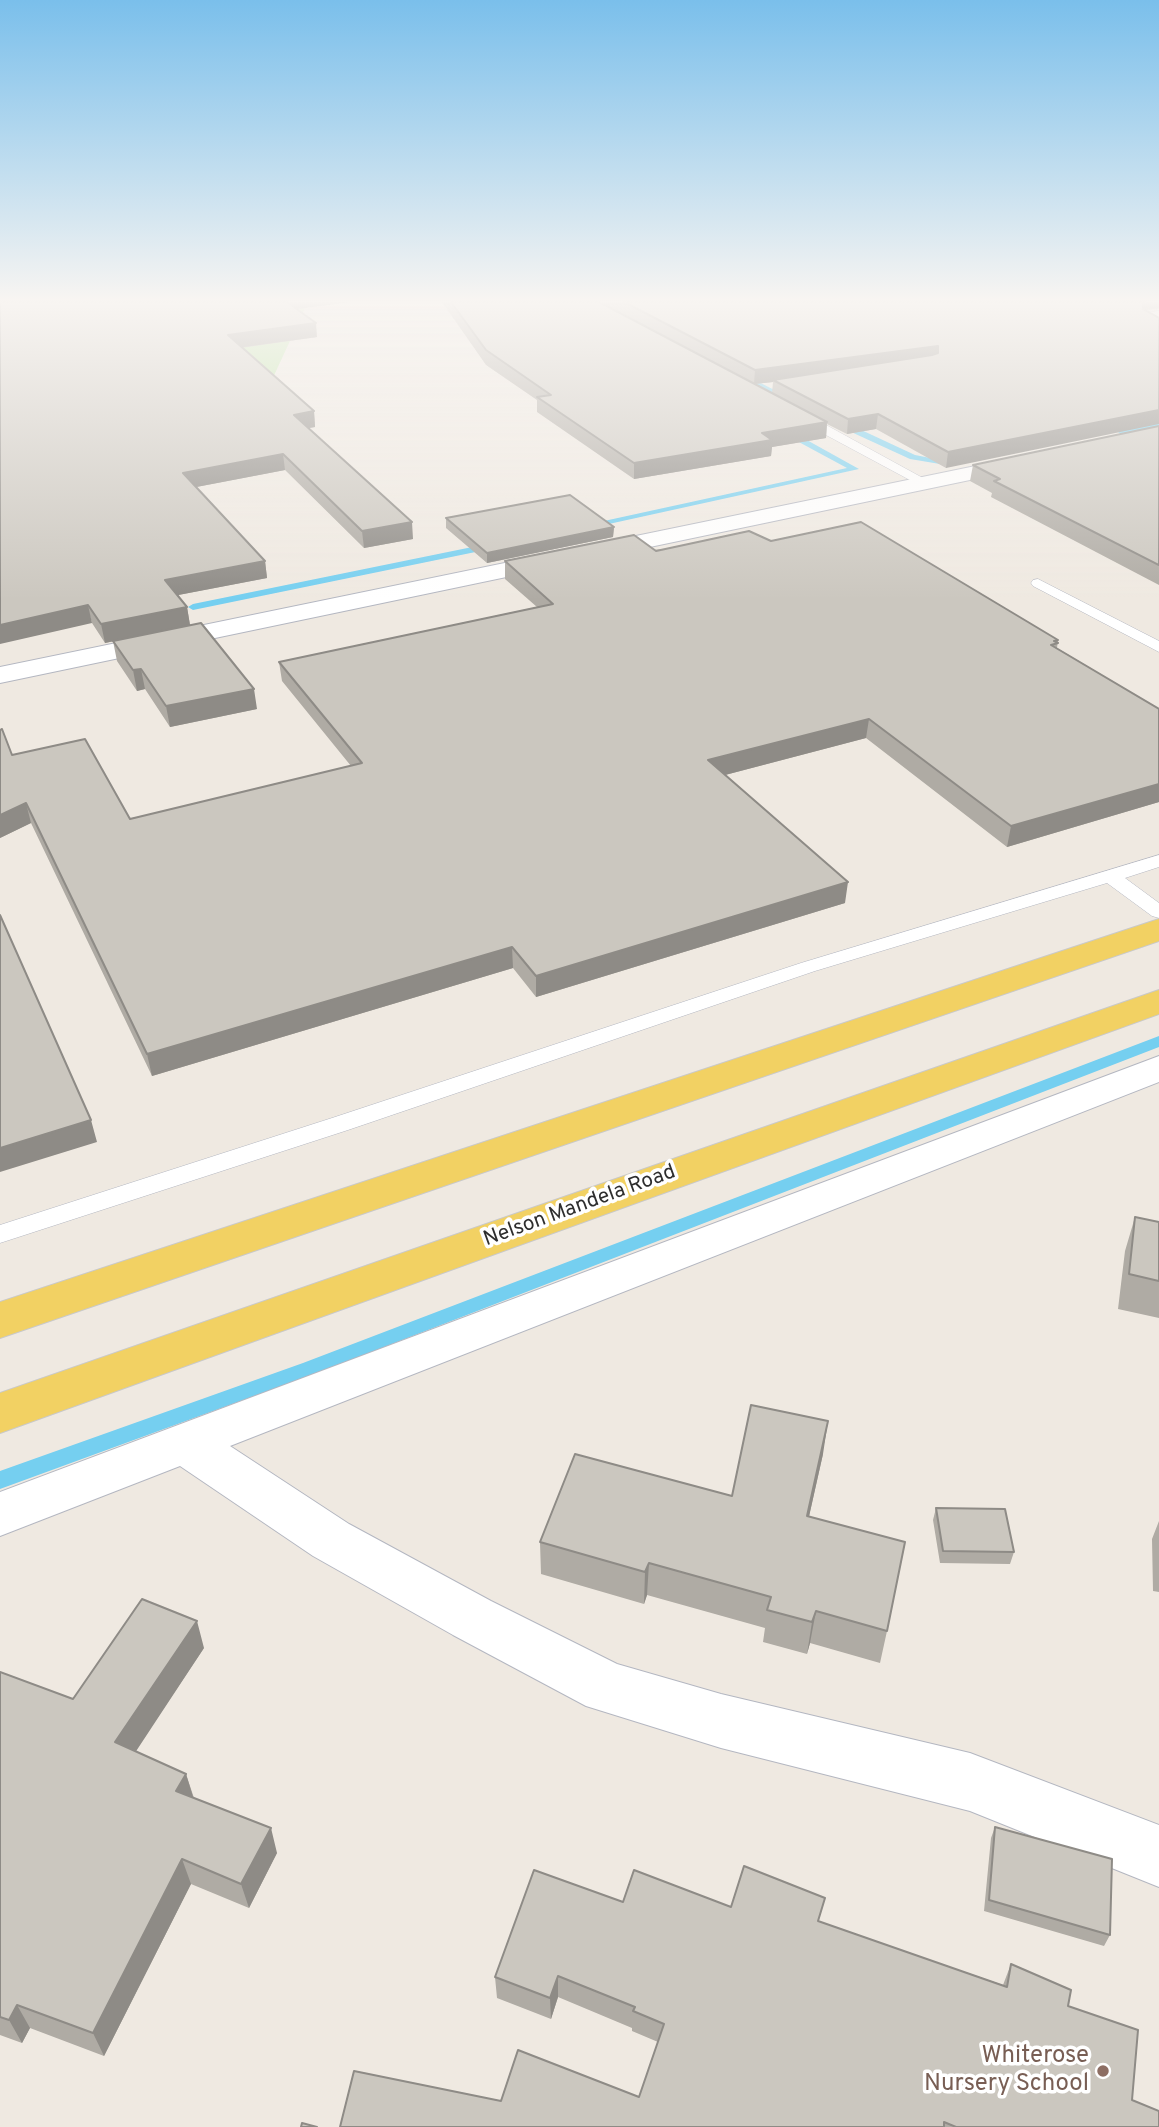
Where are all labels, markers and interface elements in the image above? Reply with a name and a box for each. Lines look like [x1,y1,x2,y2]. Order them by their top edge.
street label: Nelson Mandela Road [480,1161,680,1253]
place label: Whiterose Nursery School [924,2043,1089,2099]
marker: Whiterose Nursery School [1095,2063,1111,2079]

